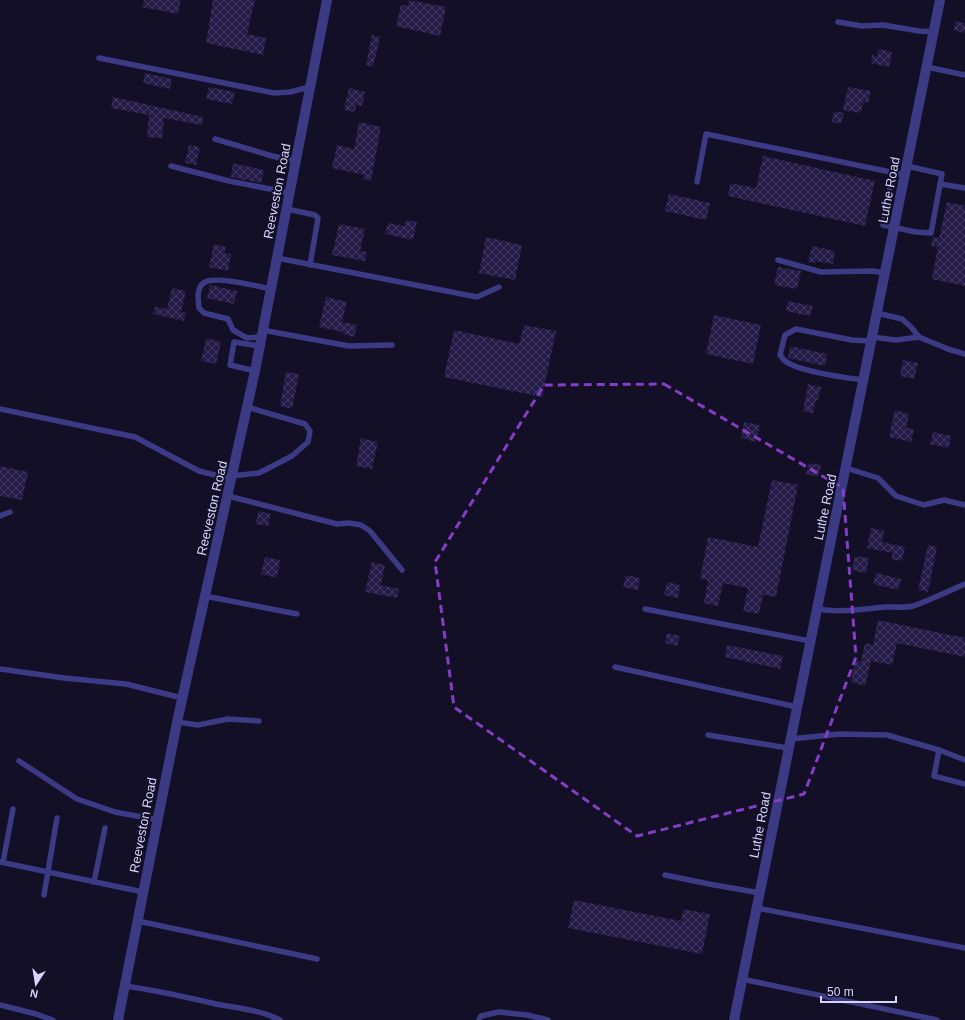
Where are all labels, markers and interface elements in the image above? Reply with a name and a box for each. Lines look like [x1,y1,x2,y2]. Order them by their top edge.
street label: Reeveston Road [260,142,294,240]
street label: Luthe Road [875,156,903,224]
street label: Reeveston Road [194,459,230,557]
street label: Luthe Road [811,473,839,541]
street label: Reeveston Road [126,776,160,874]
street label: Luthe Road [746,791,774,859]
north arrow [16,964,56,1004]
scale bar [821,978,896,1004]
text: 50 m [827,985,854,999]
text: N [29,987,39,1000]

